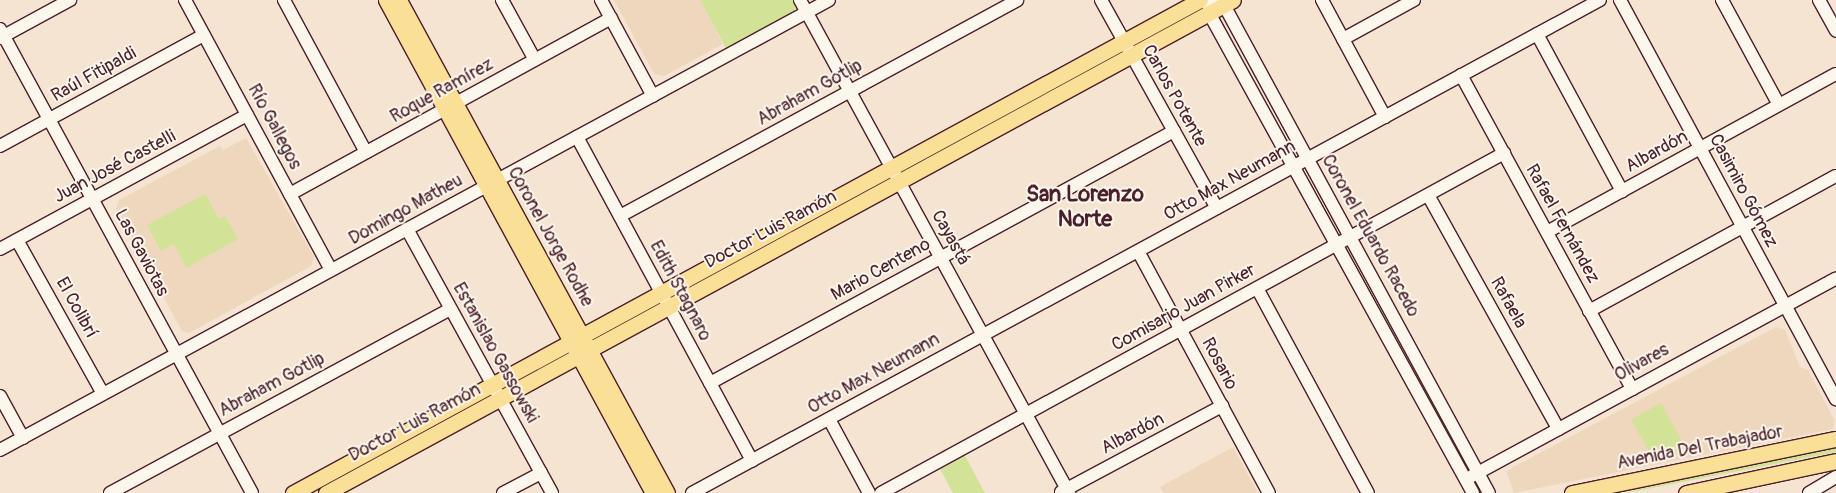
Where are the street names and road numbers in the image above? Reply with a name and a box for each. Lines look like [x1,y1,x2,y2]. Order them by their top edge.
street label: Carlos Potente [1137,41,1211,151]
street label: Raúl Fitipaldi [48,43,140,107]
street label: Roque Ramírez [387,54,497,128]
street label: Abraham Gotlip [754,55,866,131]
street label: Río Gallegos [243,81,305,173]
street label: Juan José Castelli [50,126,180,208]
street label: Albardón [1622,126,1692,178]
street label: Casimiro Gómez [1704,131,1782,251]
street label: Otto Max Neumann [1160,136,1300,226]
street label: Coronel Eduardo Racedo [1316,151,1424,321]
street label: Rafael Fernández [1520,161,1604,287]
street label: Coronel Jorge Rodhe [503,163,597,311]
street label: Domingo Matheu [345,170,467,250]
street label: Doctor Luis Ramón [701,186,841,274]
street label: Las Gaviotas [109,206,173,300]
street label: Cayastá [926,207,974,269]
street label: Mario Centeno [828,234,934,306]
street label: Edith Stagnaro [645,237,715,345]
street label: Comisario Juan Pirker [1108,260,1260,356]
street label: El Colibrí [51,274,101,342]
street label: Rafaela [1485,274,1531,332]
street label: Estanislao Gassowski [448,279,542,427]
street label: Otto Max Neumann [804,329,944,419]
street label: Rosario [1196,334,1242,394]
street label: Olivares [1611,339,1673,387]
street label: Abraham Gotlip [215,348,329,422]
street label: Doctor Luis Ramón [345,379,485,467]
street label: Albardón [1098,408,1168,460]
street label: Avenida Del Trabajador [1615,421,1785,475]

